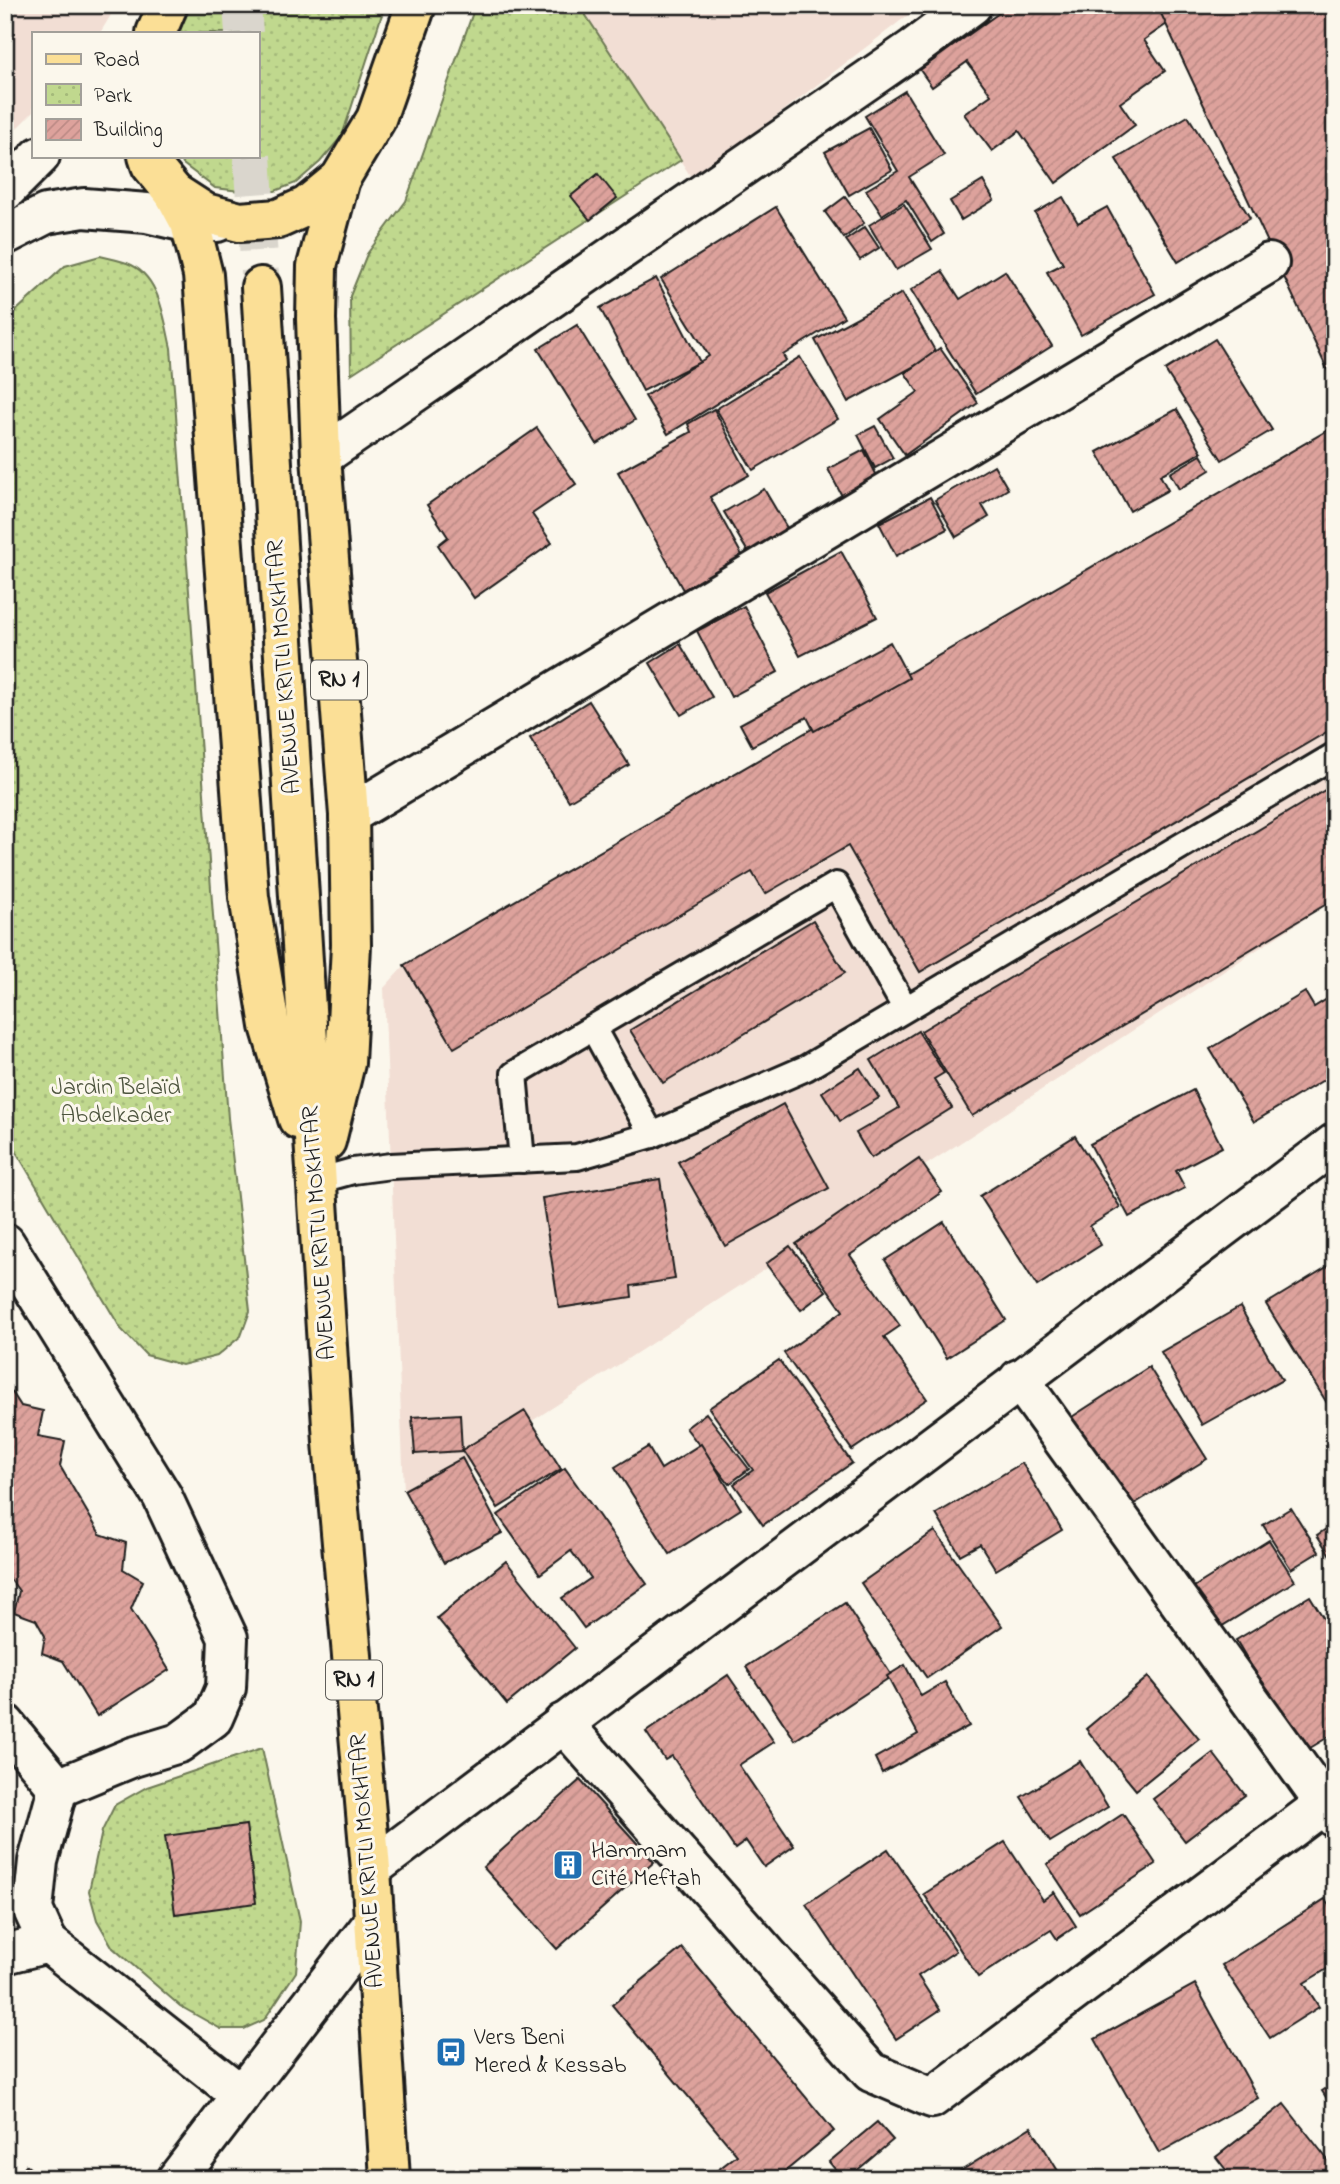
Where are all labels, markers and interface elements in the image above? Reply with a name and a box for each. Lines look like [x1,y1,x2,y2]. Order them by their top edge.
legend [32,32,259,158]
text: Road [94,46,140,76]
text: Park [94,82,133,112]
text: Building [93,116,163,148]
street label: AVENUE KRITLI MOKHTAR [259,538,311,795]
road number: RN 1 [311,660,367,700]
park label: Jardin Belaïd Abdelkader [51,1071,181,1134]
street label: AVENUE KRITLI MOKHTAR [294,1104,346,1361]
road number: RN 1 [326,1660,382,1700]
street label: AVENUE KRITLI MOKHTAR [342,1732,394,1989]
place label: Hammam Cité Meftah [591,1834,701,1897]
building icon: Hammam Cité Meftah [551,1848,585,1882]
place label: Vers Beni Mered & Kessab [473,2021,627,2084]
bus stop icon: Vers Beni Mered & Kessab [434,2035,468,2069]

